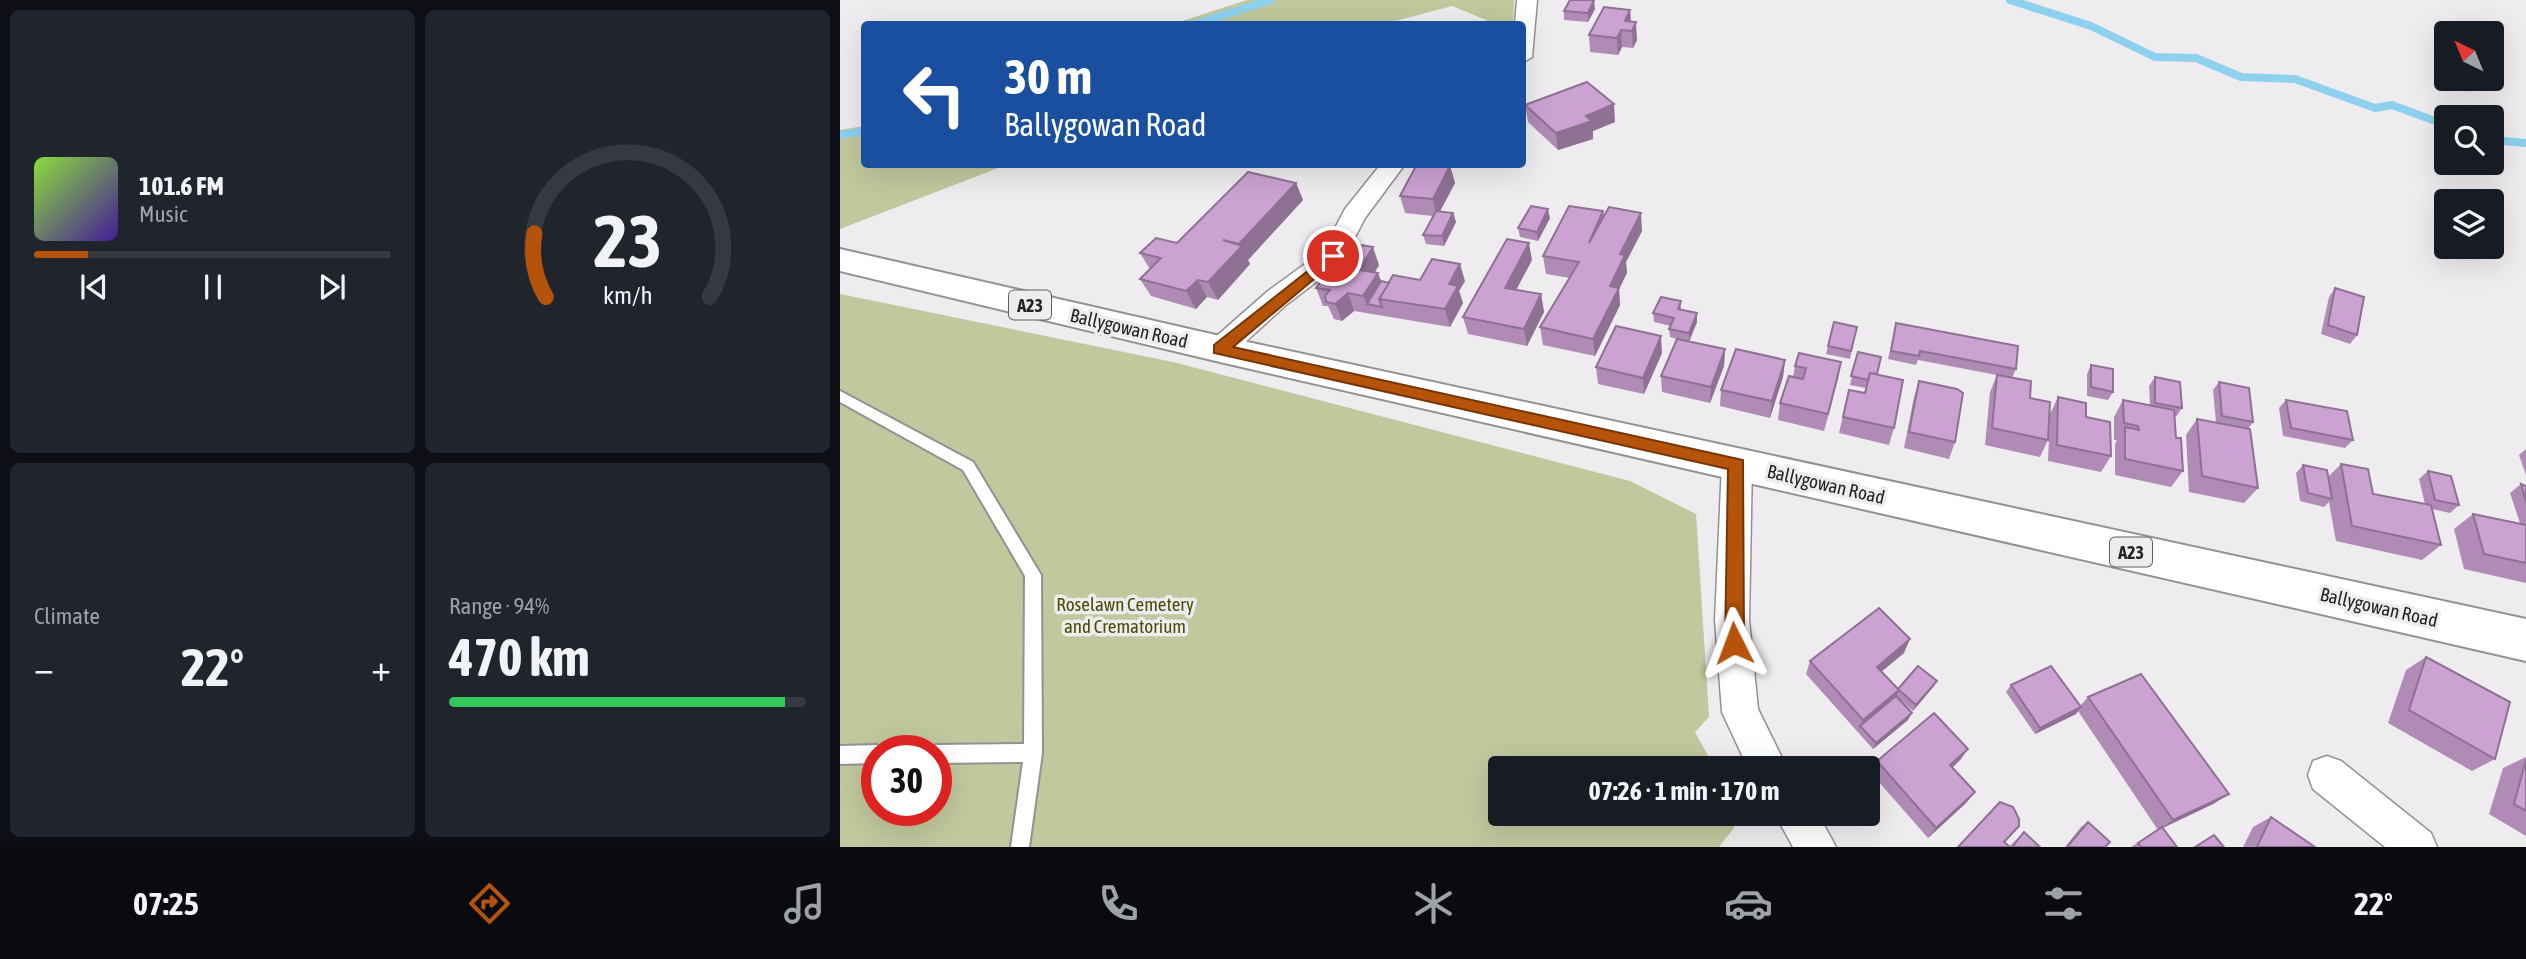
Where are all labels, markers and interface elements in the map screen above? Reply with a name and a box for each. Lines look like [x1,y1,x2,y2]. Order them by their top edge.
north arrow [2434,21,2504,91]
map controls [2434,21,2504,259]
text: 30 m [1004,48,1092,104]
icon: left [889,49,980,140]
button: search [2434,105,2504,175]
text: Ballygowan Road [1004,106,1206,143]
text: 101.6 FM [139,171,224,201]
button: layers [2434,189,2504,259]
text: 23 [593,200,662,283]
text: Music [139,201,187,227]
pin [1303,226,1363,286]
icon: arrive [1314,237,1352,275]
icon: previous [75,268,113,306]
icon: pause [194,268,232,306]
icon: next [313,268,351,306]
text: km/h [603,281,652,309]
road number: A23 [1009,290,1051,320]
street label: Ballygowan Road [1068,304,1190,352]
street label: Ballygowan Road [1765,460,1887,508]
road number: A23 [2110,538,2152,566]
street label: Ballygowan Road [2318,583,2440,631]
text: Range · 94% [449,593,549,619]
park label: Roselawn Cemetery and Crematorium [1056,593,1194,637]
text: Climate [34,603,100,629]
position arrow [1697,606,1771,680]
text: 470 km [449,627,590,687]
text: 22° [181,637,244,697]
text: − [34,646,54,689]
text: + [371,646,391,689]
speed limit sign: 30 [861,735,952,826]
text: 07:26 · 1 min · 170 m [1589,776,1779,806]
icon: directions [465,879,514,928]
icon: music [780,879,829,928]
icon: phone [1094,879,1143,928]
icon: climate [1409,879,1458,928]
icon: car [1724,879,1773,928]
icon: filters [2039,879,2088,928]
text: 07:25 [133,885,199,922]
text: 22° [2354,885,2393,922]

